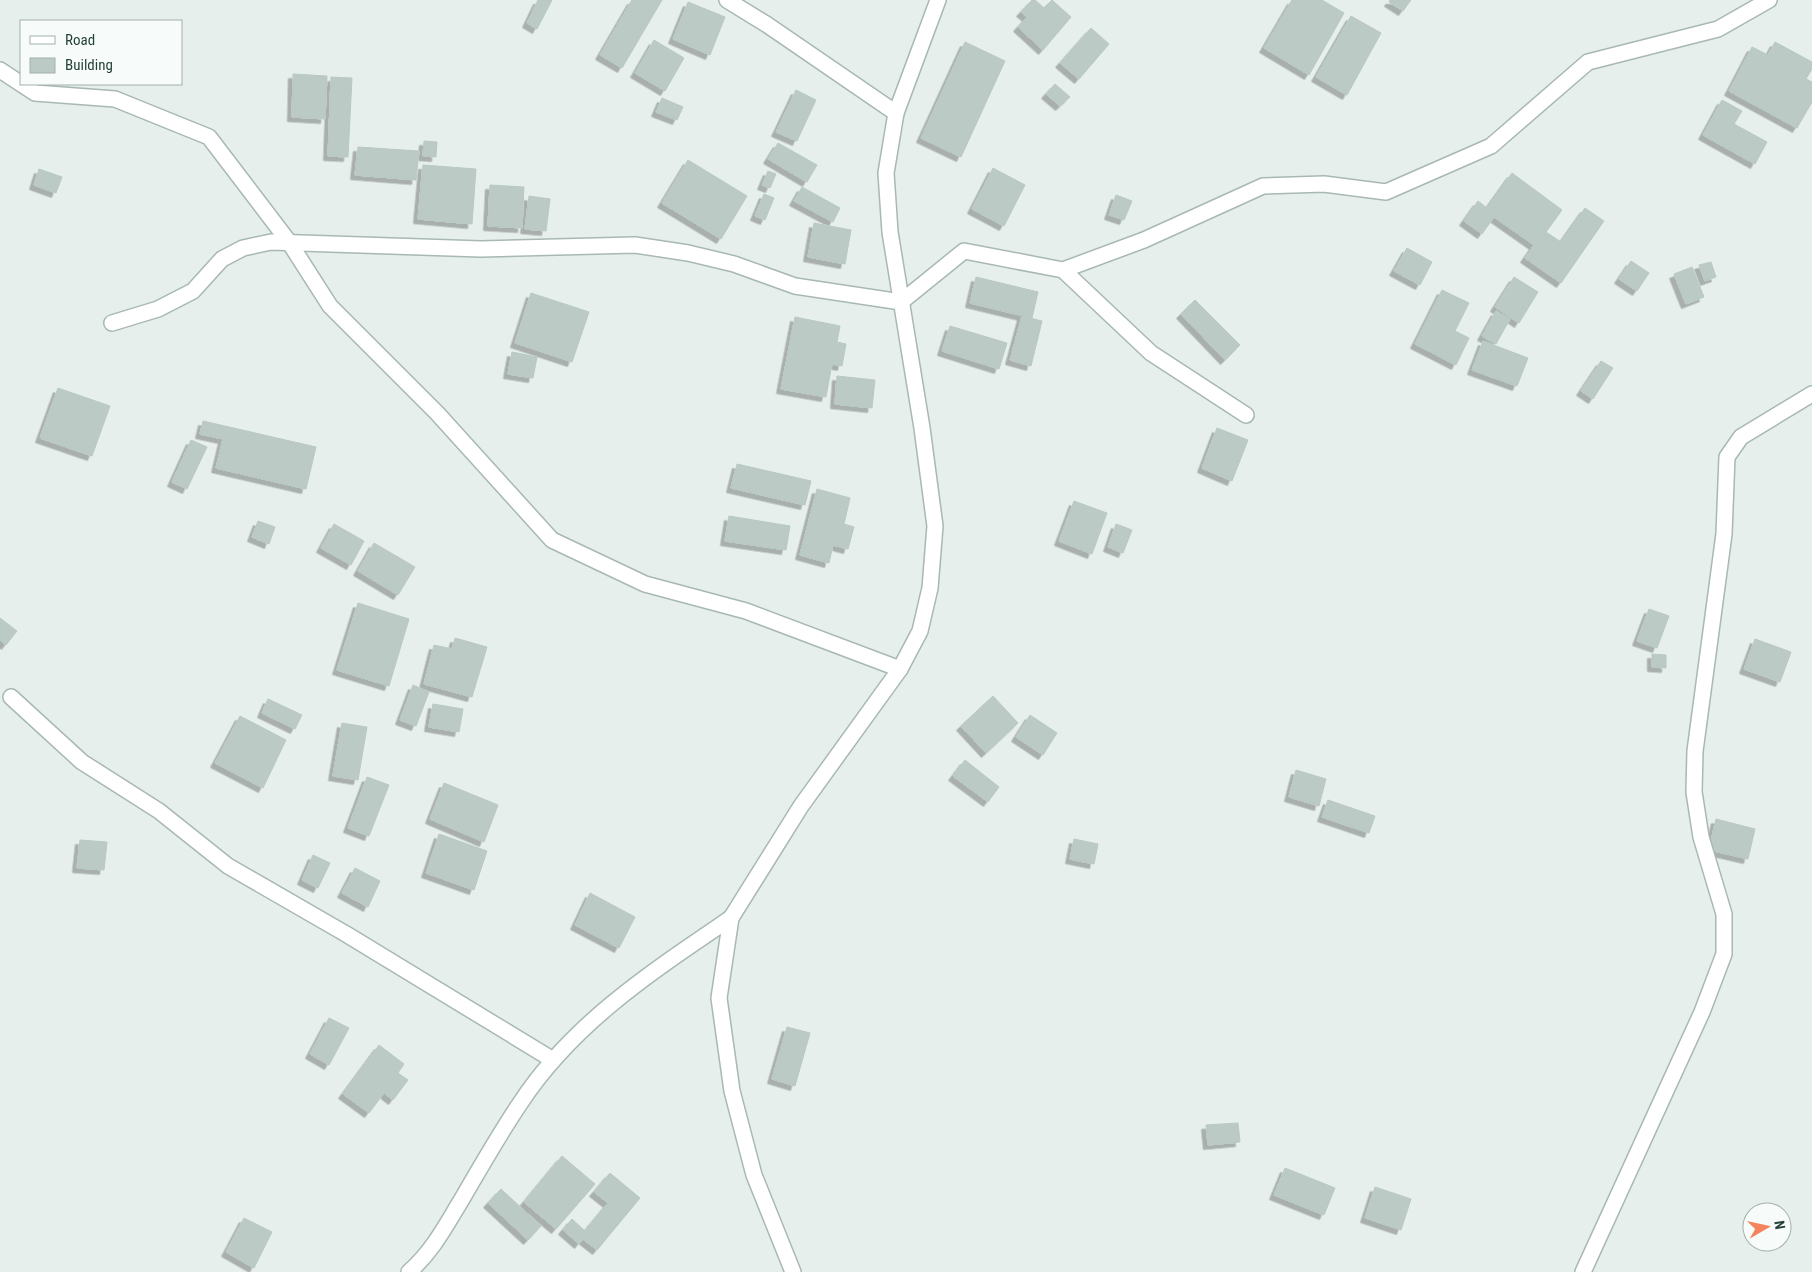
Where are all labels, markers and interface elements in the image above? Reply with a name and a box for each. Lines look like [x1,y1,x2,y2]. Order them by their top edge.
legend [20,20,182,85]
text: Road [65,31,95,49]
text: Building [65,56,113,74]
north arrow [1742,1202,1792,1252]
text: N [1771,1219,1788,1230]

